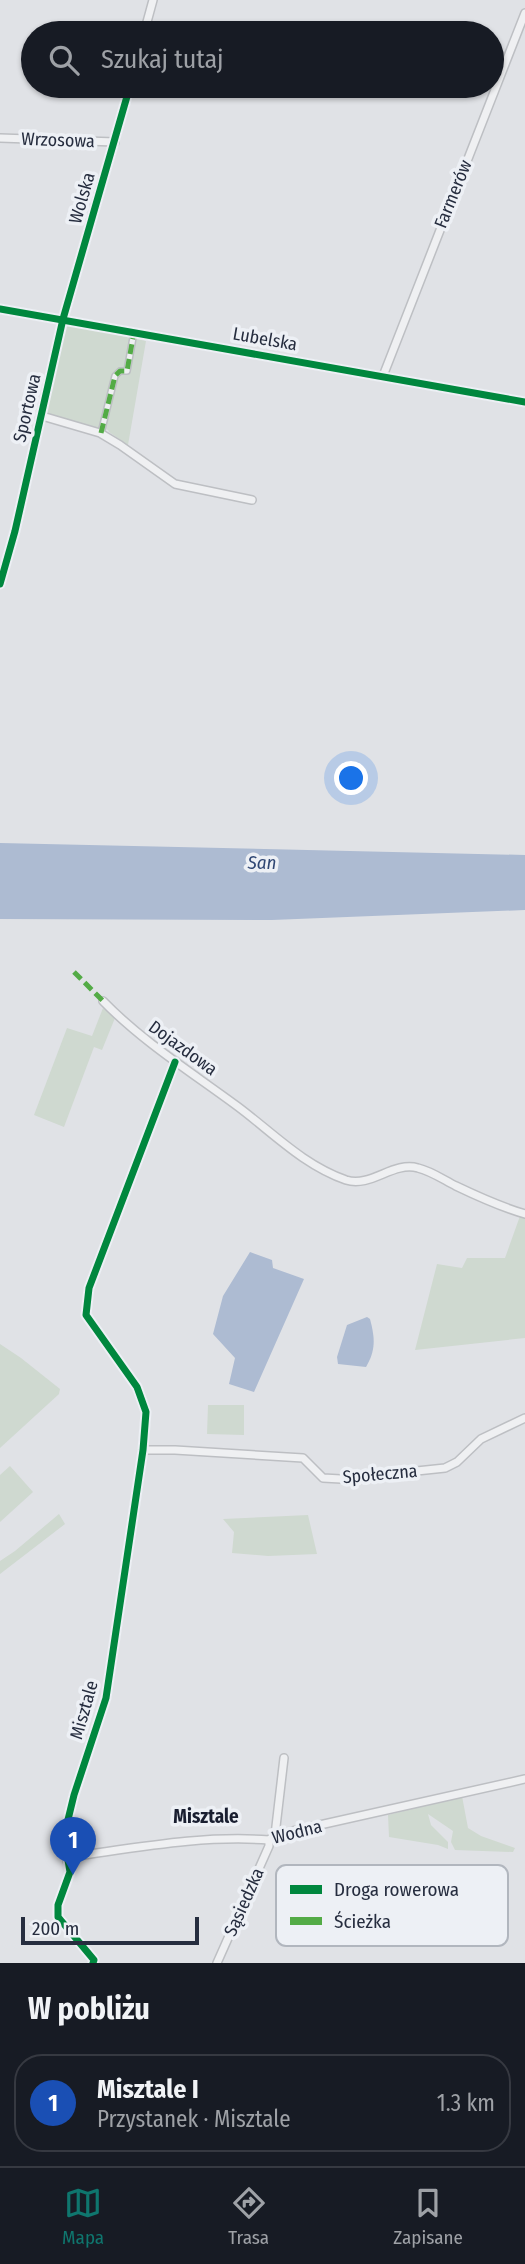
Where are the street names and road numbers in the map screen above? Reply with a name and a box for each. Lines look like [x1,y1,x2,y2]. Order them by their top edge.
street label: Wrzosowa [21,128,95,152]
street label: Farmerów [429,156,477,231]
street label: Wolska [64,170,100,226]
street label: Lubelska [231,323,299,356]
street label: Sportowa [8,371,46,444]
street label: Dojazdowa [144,1016,222,1080]
street label: Społeczna [342,1460,419,1488]
street label: Misztale [65,1678,103,1742]
street label: Wodna [270,1815,324,1849]
street label: Sąsiedzka [219,1864,269,1940]

